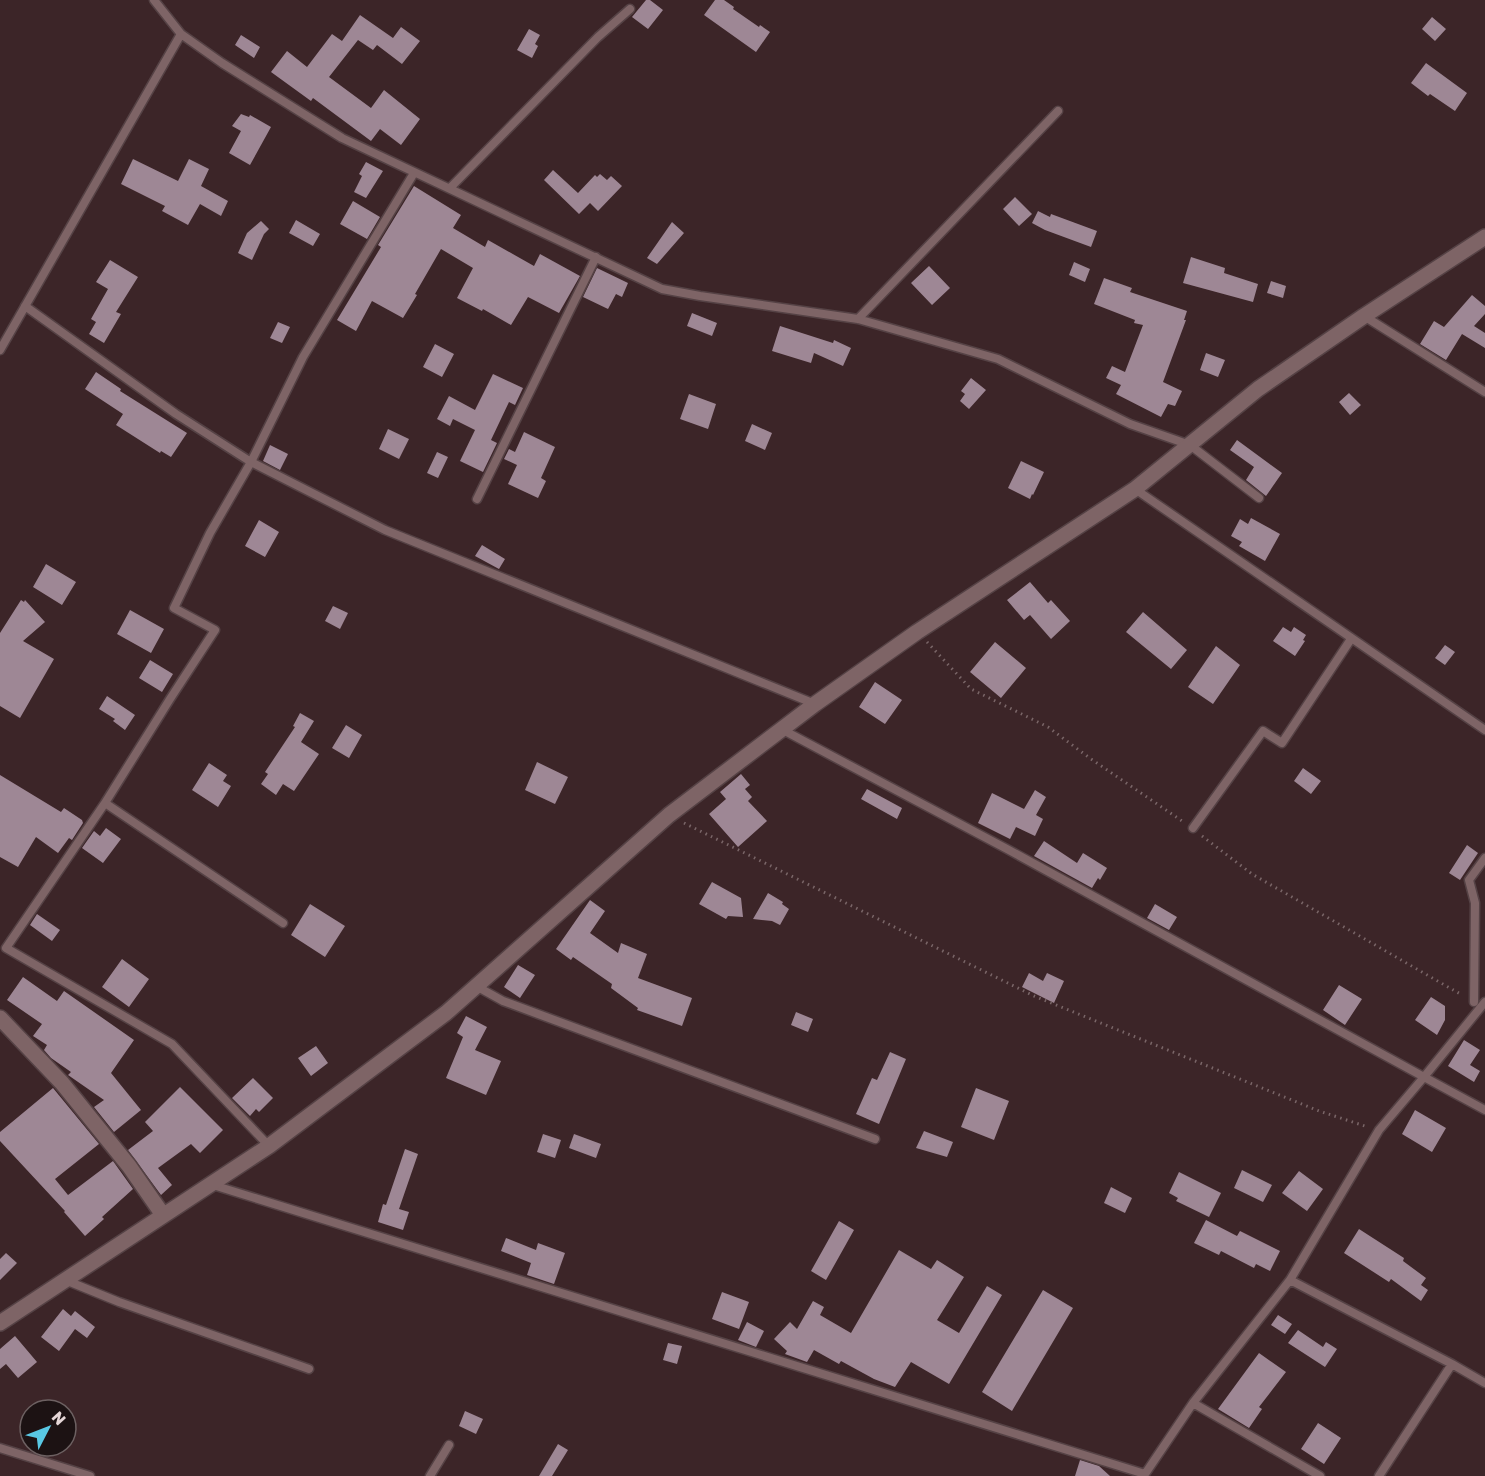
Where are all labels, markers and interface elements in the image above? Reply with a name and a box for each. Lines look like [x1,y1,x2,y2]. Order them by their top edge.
north arrow [18,1398,78,1458]
text: N [48,1408,70,1429]

